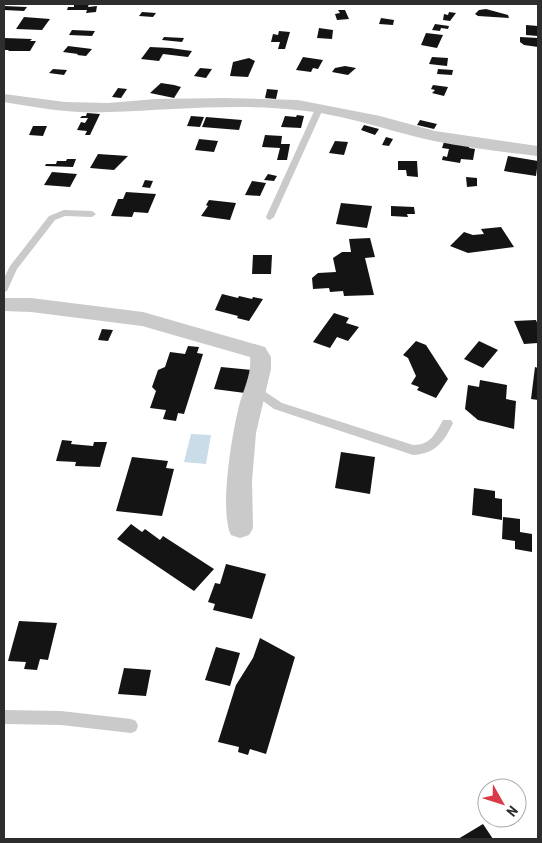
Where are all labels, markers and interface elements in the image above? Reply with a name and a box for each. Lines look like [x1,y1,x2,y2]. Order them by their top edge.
north arrow [477,778,527,828]
text: N [503,803,521,820]

